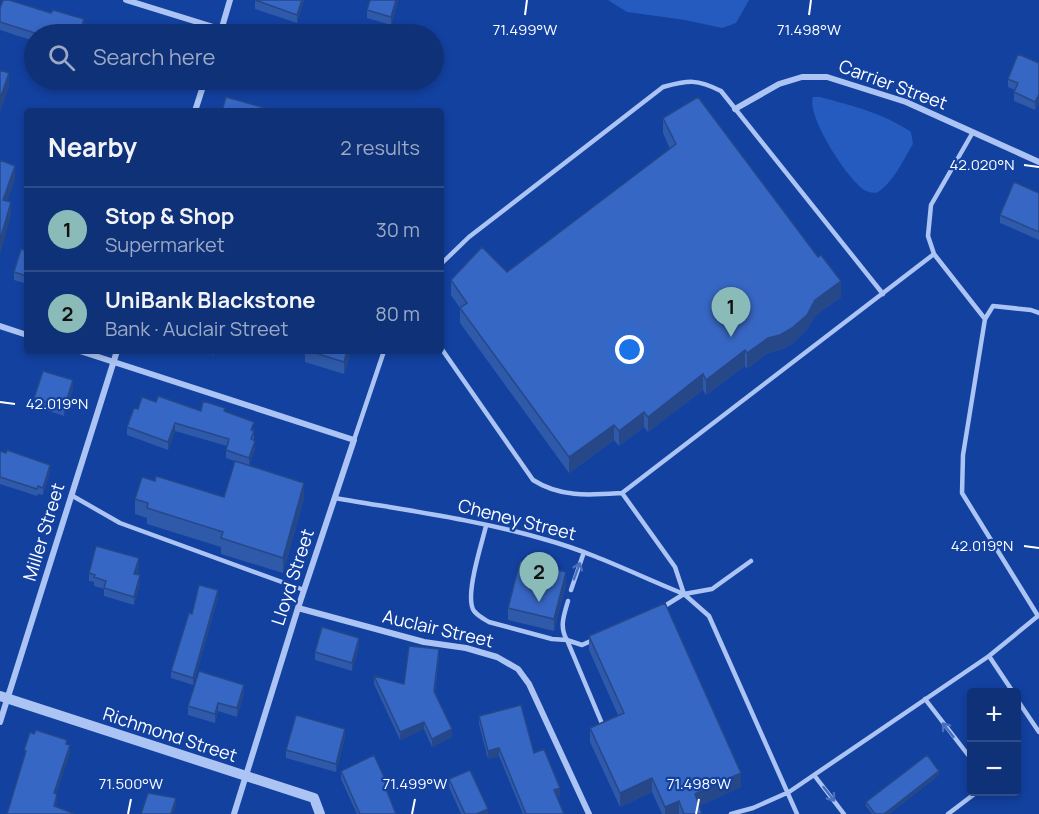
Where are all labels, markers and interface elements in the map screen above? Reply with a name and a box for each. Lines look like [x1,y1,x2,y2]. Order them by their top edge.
text: 71.499°W [493,19,557,40]
text: 71.498°W [777,19,841,40]
search box [24,24,444,90]
icon: search [45,41,78,74]
text: Search here [93,42,215,72]
street label: Carrier Street [836,53,951,115]
text: Nearby [48,129,137,165]
text: 2 results [340,134,420,161]
text: 42.020°N [949,154,1015,175]
text: Stop & Shop [105,201,234,231]
text: 1 [63,216,72,243]
text: 30 m [376,216,420,243]
text: Supermarket [105,231,225,258]
text: UniBank Blackstone [105,285,316,315]
pin: 1 [712,288,750,337]
text: 2 [62,300,73,327]
text: 80 m [375,300,420,327]
text: Bank · Auclair Street [105,315,288,342]
your location [615,335,644,364]
text: 42.019°N [26,393,88,414]
street label: Miller Street [17,480,69,584]
street label: Cheney Street [456,493,579,545]
street label: Lloyd Street [265,525,319,628]
text: 42.019°N [951,535,1013,556]
pin: 2 [520,552,558,602]
one-way arrow [572,562,583,580]
street label: Auclair Street [380,604,496,652]
map controls [967,688,1021,796]
button: + [967,688,1021,742]
street label: Richmond Street [100,701,241,767]
one-way arrow [942,722,955,738]
button: − [967,742,1021,796]
text: 71.500°W [99,773,163,794]
text: 71.499°W [383,773,447,794]
text: 71.498°W [667,773,731,794]
one-way arrow [823,786,836,802]

